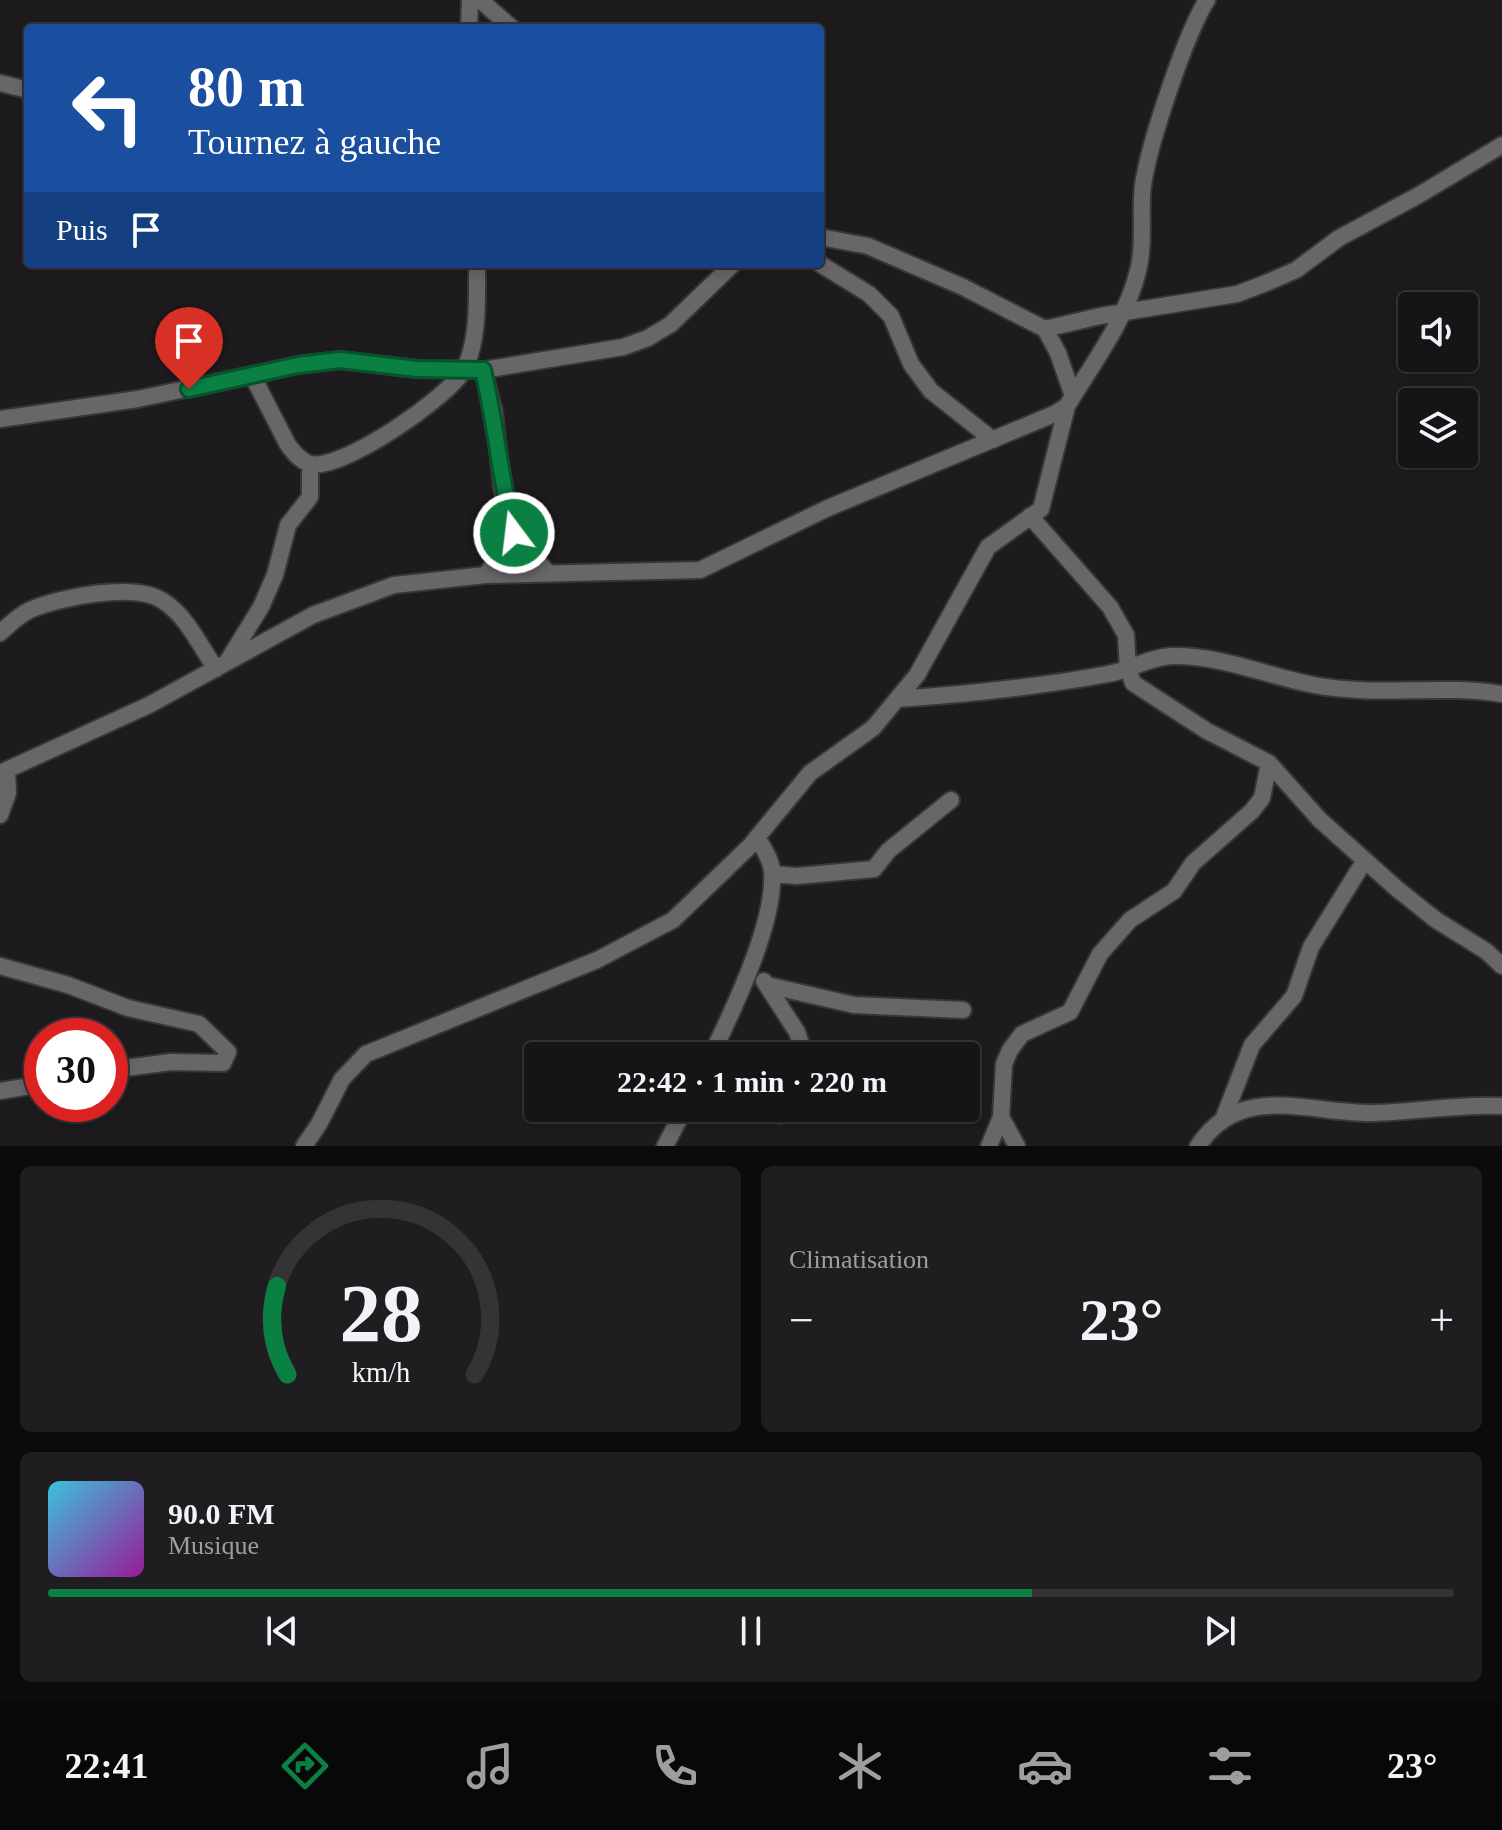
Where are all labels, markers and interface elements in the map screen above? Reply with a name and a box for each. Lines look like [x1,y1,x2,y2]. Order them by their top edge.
icon: left [56,56,160,160]
text: 80 m [188,56,305,118]
text: Tournez à gauche [188,122,441,162]
icon: arrive [124,208,168,252]
text: Puis [56,213,108,246]
map controls [1398,292,1478,468]
button: sound [1398,292,1478,372]
pin [155,307,223,389]
icon: arrive [167,319,211,363]
button: layers [1398,388,1478,468]
position arrow [472,491,556,575]
speed limit sign: 30 [24,1018,128,1122]
text: 22:42 · 1 min · 220 m [617,1065,887,1098]
text: Climatisation [789,1245,929,1274]
text: 28 [339,1267,422,1359]
text: 23° [1080,1287,1164,1353]
text: − [789,1296,814,1345]
text: + [1429,1296,1454,1345]
text: km/h [351,1357,410,1388]
text: 90.0 FM [168,1497,275,1530]
text: Musique [168,1531,259,1560]
icon: previous [260,1609,304,1653]
icon: pause [729,1609,773,1653]
icon: next [1198,1609,1242,1653]
icon: directions [277,1738,333,1794]
icon: music [462,1738,518,1794]
icon: phone [647,1738,703,1794]
icon: climate [832,1738,888,1794]
icon: car [1017,1738,1073,1794]
icon: filters [1202,1738,1258,1794]
text: 22:41 [64,1746,148,1786]
text: 23° [1387,1746,1437,1786]

